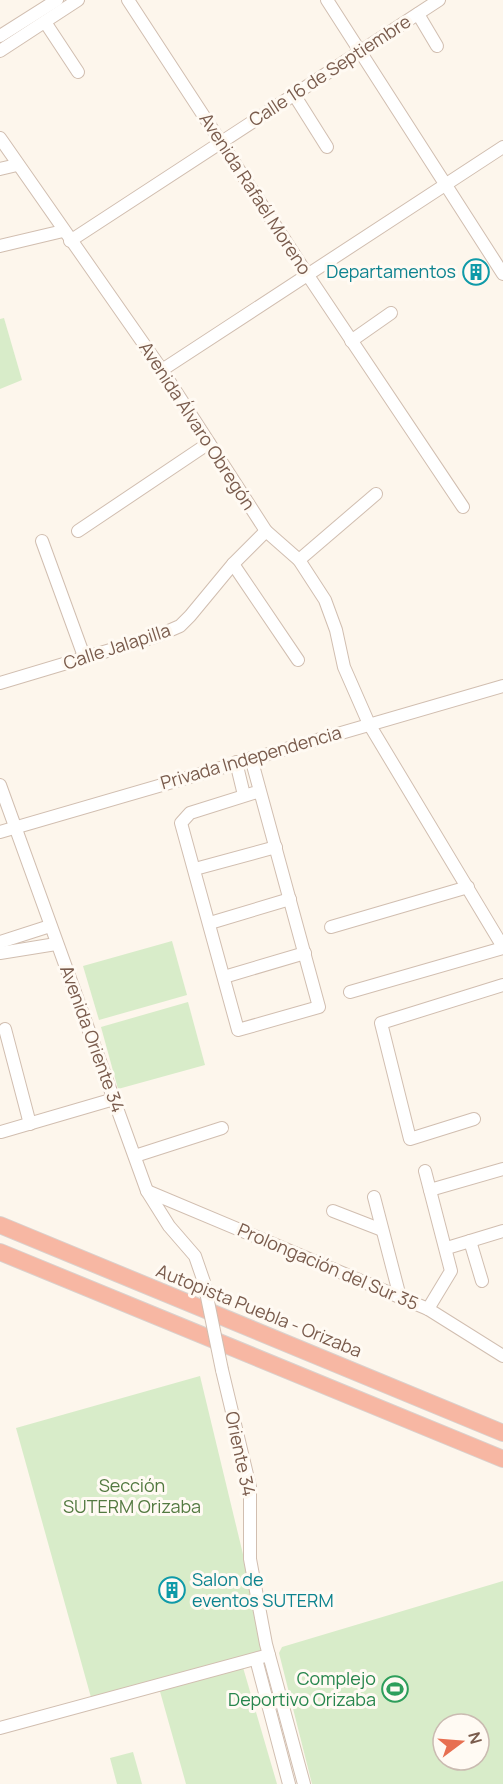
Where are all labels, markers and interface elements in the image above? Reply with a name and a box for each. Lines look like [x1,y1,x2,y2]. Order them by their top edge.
street label: Calle 16 de Septiembre [244,9,415,132]
street label: Avenida Rafaél Moreno [195,108,317,279]
building icon: Departamentos [461,257,491,287]
place label: Departamentos [326,259,456,283]
street label: Avenida Álvaro Obregón [134,337,261,514]
street label: Calle Jalapilla [60,617,173,675]
street label: Privada Independencia [157,720,344,794]
street label: Avenida Oriente 34 [55,962,131,1116]
street label: Prolongación del Sur 35 [234,1217,422,1315]
street label: Autopista Puebla - Orizaba [153,1258,366,1362]
street label: Oriente 34 [220,1409,262,1498]
park label: Sección SUTERM Orizaba [63,1473,201,1518]
place label: Salon de eventos SUTERM [192,1567,334,1612]
building icon: Salon de eventos SUTERM [157,1575,187,1605]
place label: Complejo Deportivo Orizaba [228,1666,376,1711]
sports icon: Complejo Deportivo Orizaba [380,1674,410,1704]
north arrow [431,1712,491,1772]
text: N [463,1729,488,1746]

